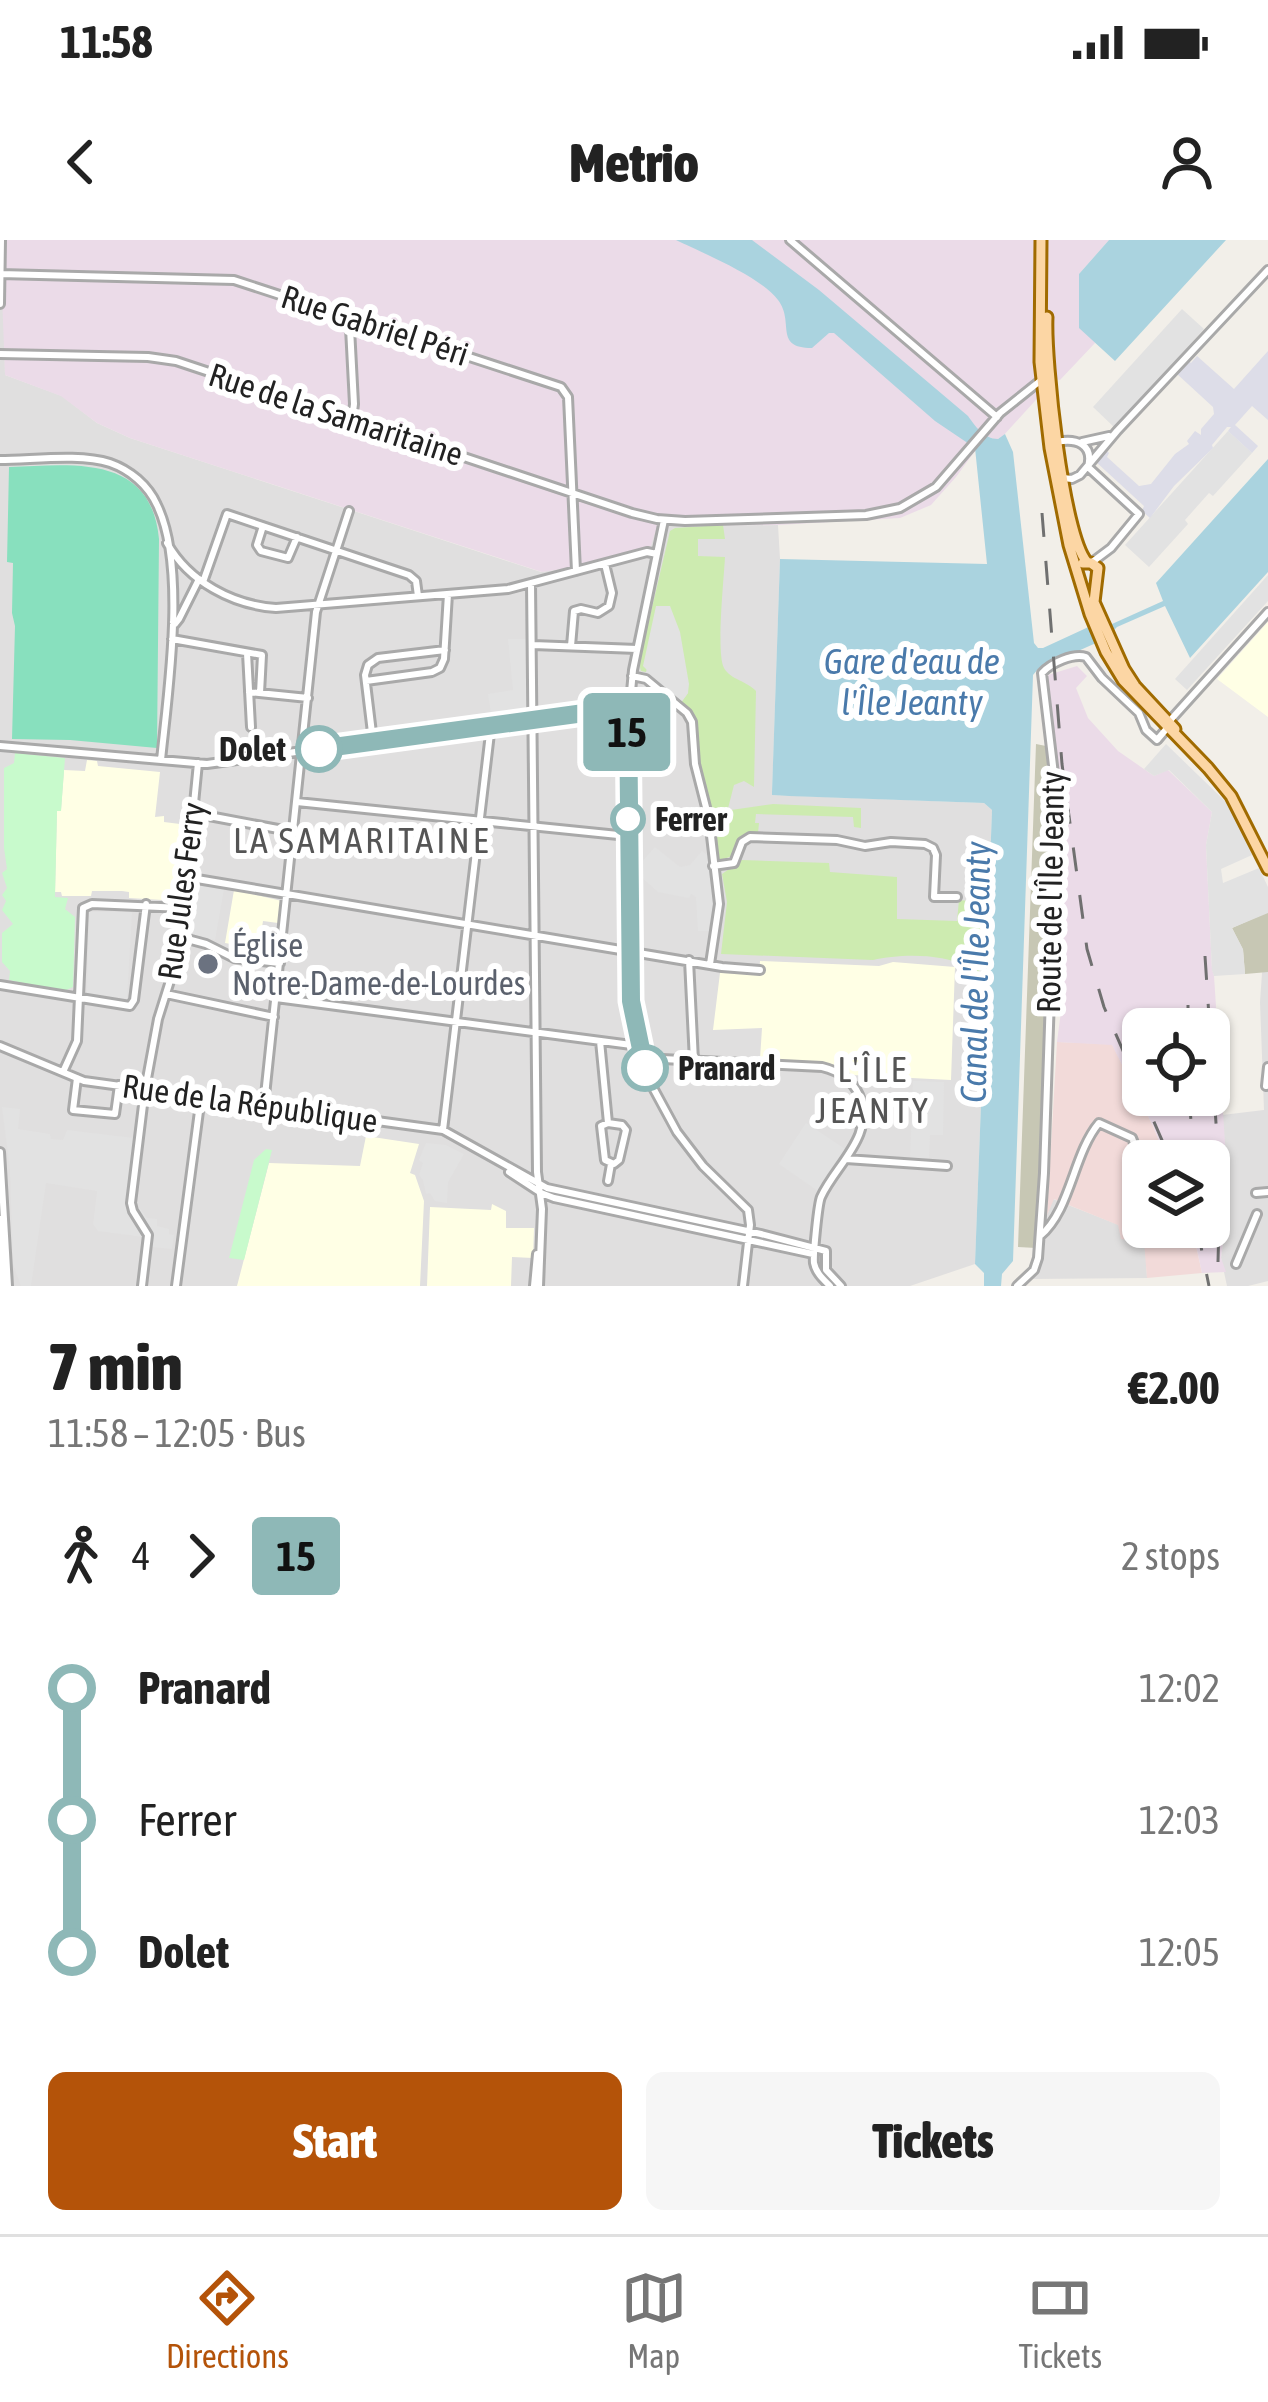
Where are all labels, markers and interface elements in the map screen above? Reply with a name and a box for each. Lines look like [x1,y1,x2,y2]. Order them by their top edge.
text: 11:58 [60,16,153,68]
icon: back [48,129,114,195]
icon: person [1154,129,1220,195]
text: Metrio [569,132,699,193]
street label: Rue Gabriel Péri [277,277,473,373]
street label: Rue de la Samaritaine [204,355,468,473]
water label: Gare d'eau de l'Île Jeanty [824,640,1000,723]
line badge: 15 [573,693,681,771]
text: 15 [607,708,647,756]
marker: Dolet [297,727,341,771]
place label: Dolet [219,730,286,768]
street label: Route de l'Île Jeanty [1029,771,1071,1013]
street label: Rue Jules Ferry [150,800,212,982]
place label: Ferrer [655,800,728,838]
marker: Ferrer [612,803,644,835]
district label: LA SAMARITAINE [233,819,491,861]
water label: Canal de l'Île Jeanty [952,841,998,1103]
place label: Église Notre-Dame-de-Lourdes [232,926,525,1002]
marker: Église Notre-Dame-de-Lourdes [195,951,221,977]
map controls [1122,1008,1230,1248]
button: locate [1122,1008,1230,1116]
marker: Pranard [623,1046,667,1090]
district label: L'ÎLE JEANTY [815,1048,931,1131]
place label: Pranard [678,1049,775,1087]
street label: Rue de la République [120,1066,380,1140]
button: layers [1122,1140,1230,1248]
text: 7 min [48,1328,183,1404]
text: €2.00 [1128,1362,1220,1414]
text: 11:58 – 12:05 · Bus [48,1411,306,1455]
icon: walk [48,1523,114,1589]
icon: forward [168,1523,234,1589]
text: 15 [276,1532,316,1580]
text: 4 [132,1534,150,1578]
text: 2 stops [1121,1534,1220,1578]
text: Pranard [138,1662,271,1714]
text: 12:02 [1139,1666,1220,1710]
text: Ferrer [138,1794,236,1846]
text: 12:03 [1139,1798,1220,1842]
text: Dolet [138,1926,229,1978]
text: 12:05 [1139,1930,1220,1974]
button: Start [48,2072,622,2210]
button: Tickets [646,2072,1220,2210]
tab: Directions [166,2265,289,2375]
tab: Map [621,2265,687,2375]
tab: Tickets [1018,2265,1102,2375]

